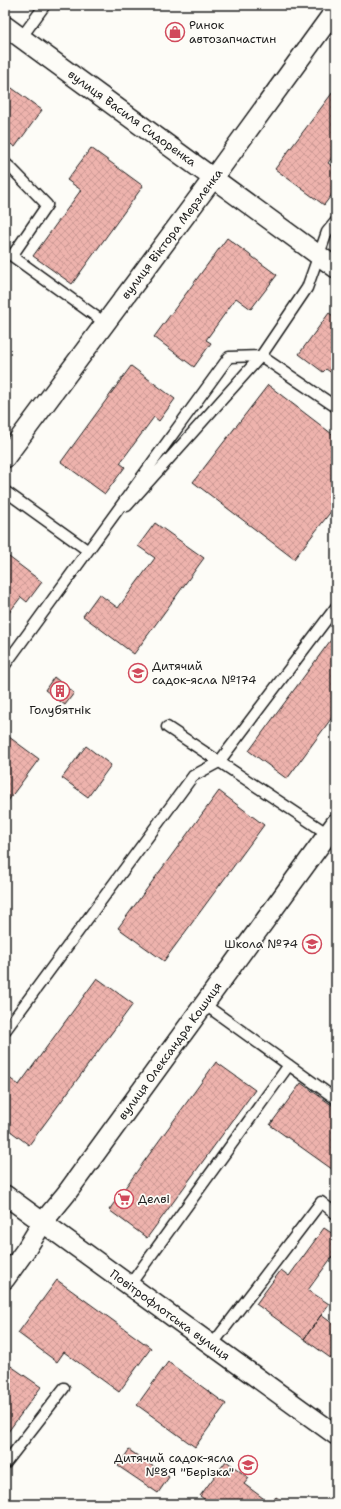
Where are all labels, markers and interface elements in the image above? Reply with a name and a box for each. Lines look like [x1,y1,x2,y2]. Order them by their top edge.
place label: Ринок автозапчастин [189,17,276,47]
shop icon: Ринок автозапчастин [164,21,186,43]
street label: вулиця Василя Сидоренка [65,66,200,170]
street label: вулиця Віктора Мерзленка [118,165,227,302]
place label: Дитячий садок-ясла №174 [152,658,257,688]
school or university icon: Дитячий садок-ясла №174 [127,662,149,684]
building icon: Голубятнік [49,680,71,702]
place label: Голубятнік [29,702,91,718]
school or university icon: Школа №74 [301,933,323,955]
place label: Школа №74 [224,936,298,952]
street label: вулиця Олександра Кошиця [115,979,225,1123]
supermarket icon: Делві [113,1188,135,1210]
place label: Делві [138,1191,170,1207]
street label: Повітрофлотська вулиця [107,1266,233,1364]
place label: Дитячий садок-ясла №89 "Берізка" [114,1450,235,1480]
school or university icon: Дитячий садок-ясла №89 "Берізка" [237,1454,259,1476]

